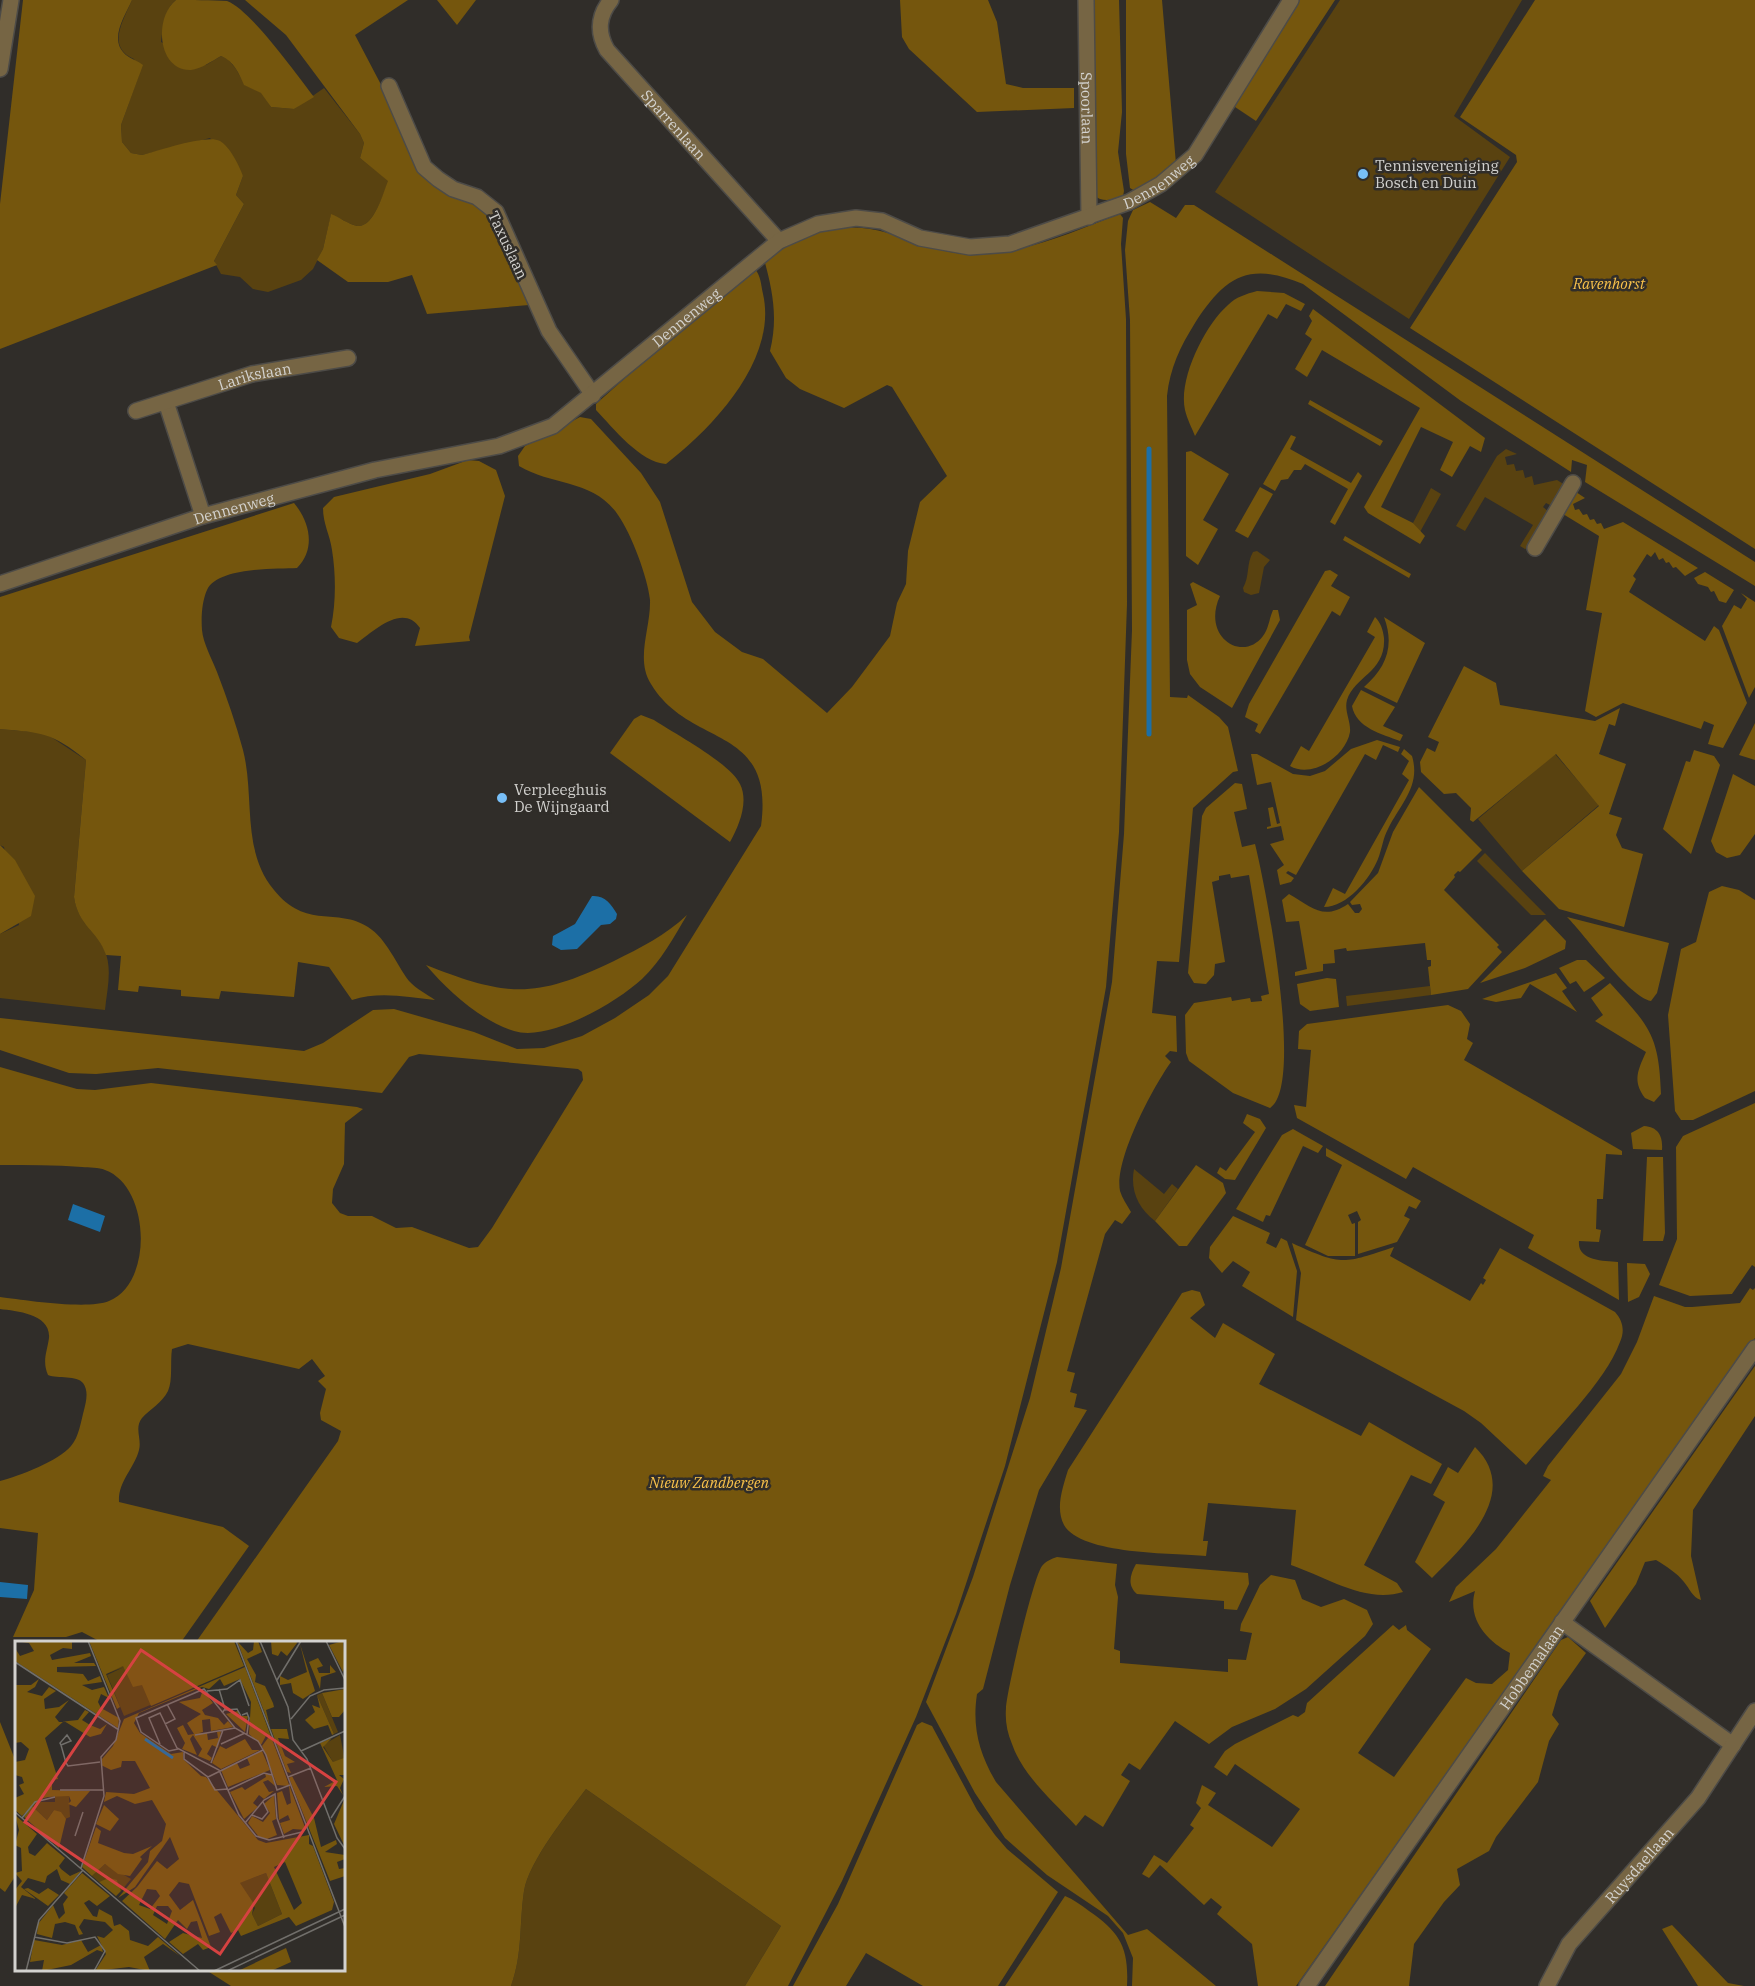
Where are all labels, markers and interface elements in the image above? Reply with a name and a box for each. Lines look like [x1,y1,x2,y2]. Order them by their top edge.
street label: Spoorlaan [1077,72,1097,145]
street label: Sparrenlaan [638,85,711,164]
street label: Dennenweg [1121,150,1198,213]
place label: Tennisvereniging Bosch en Duin [1375,156,1499,192]
marker: Tennisvereniging Bosch en Duin [1356,167,1370,181]
street label: Taxuslaan [484,208,532,282]
park label: Ravenhorst [1572,274,1646,293]
street label: Dennenweg [648,283,724,351]
street label: Larikslaan [215,358,293,394]
street label: Dennenweg [191,488,276,528]
place label: Verpleeghuis De Wijngaard [514,780,610,816]
marker: Verpleeghuis De Wijngaard [495,791,509,805]
park label: Nieuw Zandbergen [648,1473,770,1492]
street label: Hobbemalaan [1495,1620,1568,1713]
inset map [15,1641,345,1971]
street label: Ruysdaellaan [1600,1823,1678,1907]

